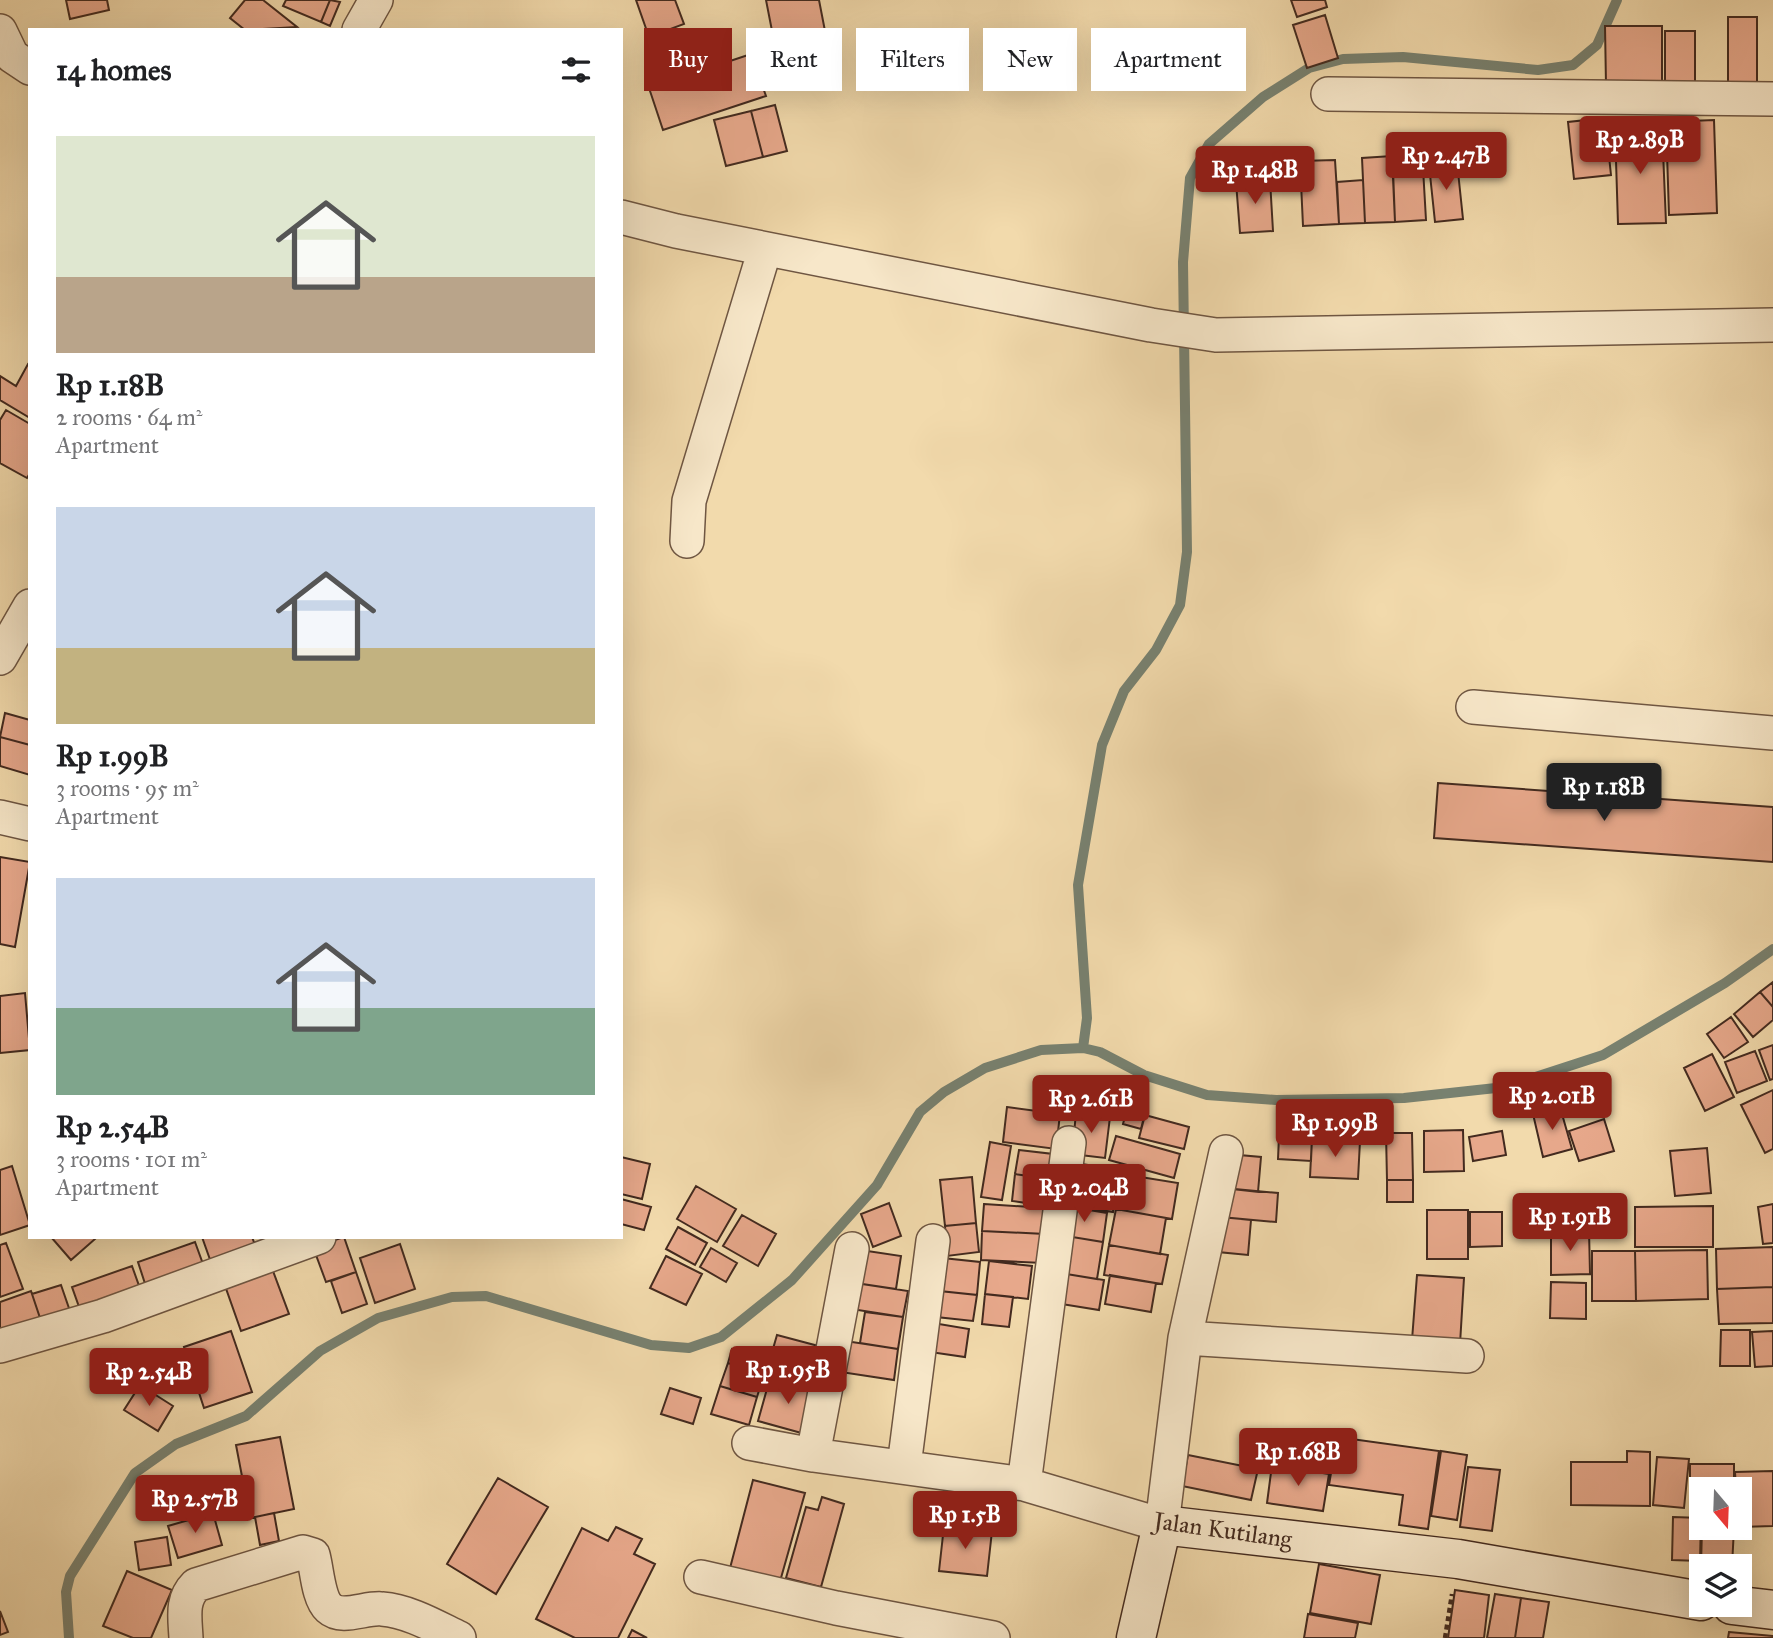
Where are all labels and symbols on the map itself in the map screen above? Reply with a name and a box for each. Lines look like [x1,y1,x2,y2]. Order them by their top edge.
pin: Rp 2.89B [1568,116,1712,176]
pin: Rp 2.47B [1374,132,1518,192]
pin: Rp 1.48B [1183,146,1327,206]
pin: Rp 1.18B [1532,764,1676,823]
pin: Rp 2.01B [1480,1072,1624,1132]
pin: Rp 2.61B [1019,1076,1163,1135]
pin: Rp 1.99B [1263,1100,1407,1159]
pin: Rp 2.04B [1012,1164,1156,1224]
pin: Rp 1.91B [1498,1194,1642,1253]
pin: Rp 1.95B [716,1346,860,1406]
pin: Rp 2.54B [77,1348,221,1408]
pin: Rp 1.68B [1226,1428,1370,1488]
pin: Rp 2.57B [123,1476,267,1535]
north arrow [1689,1477,1752,1540]
pin: Rp 1.5B [900,1492,1030,1551]
street label: Jalan Kutilang [1149,1505,1295,1555]

